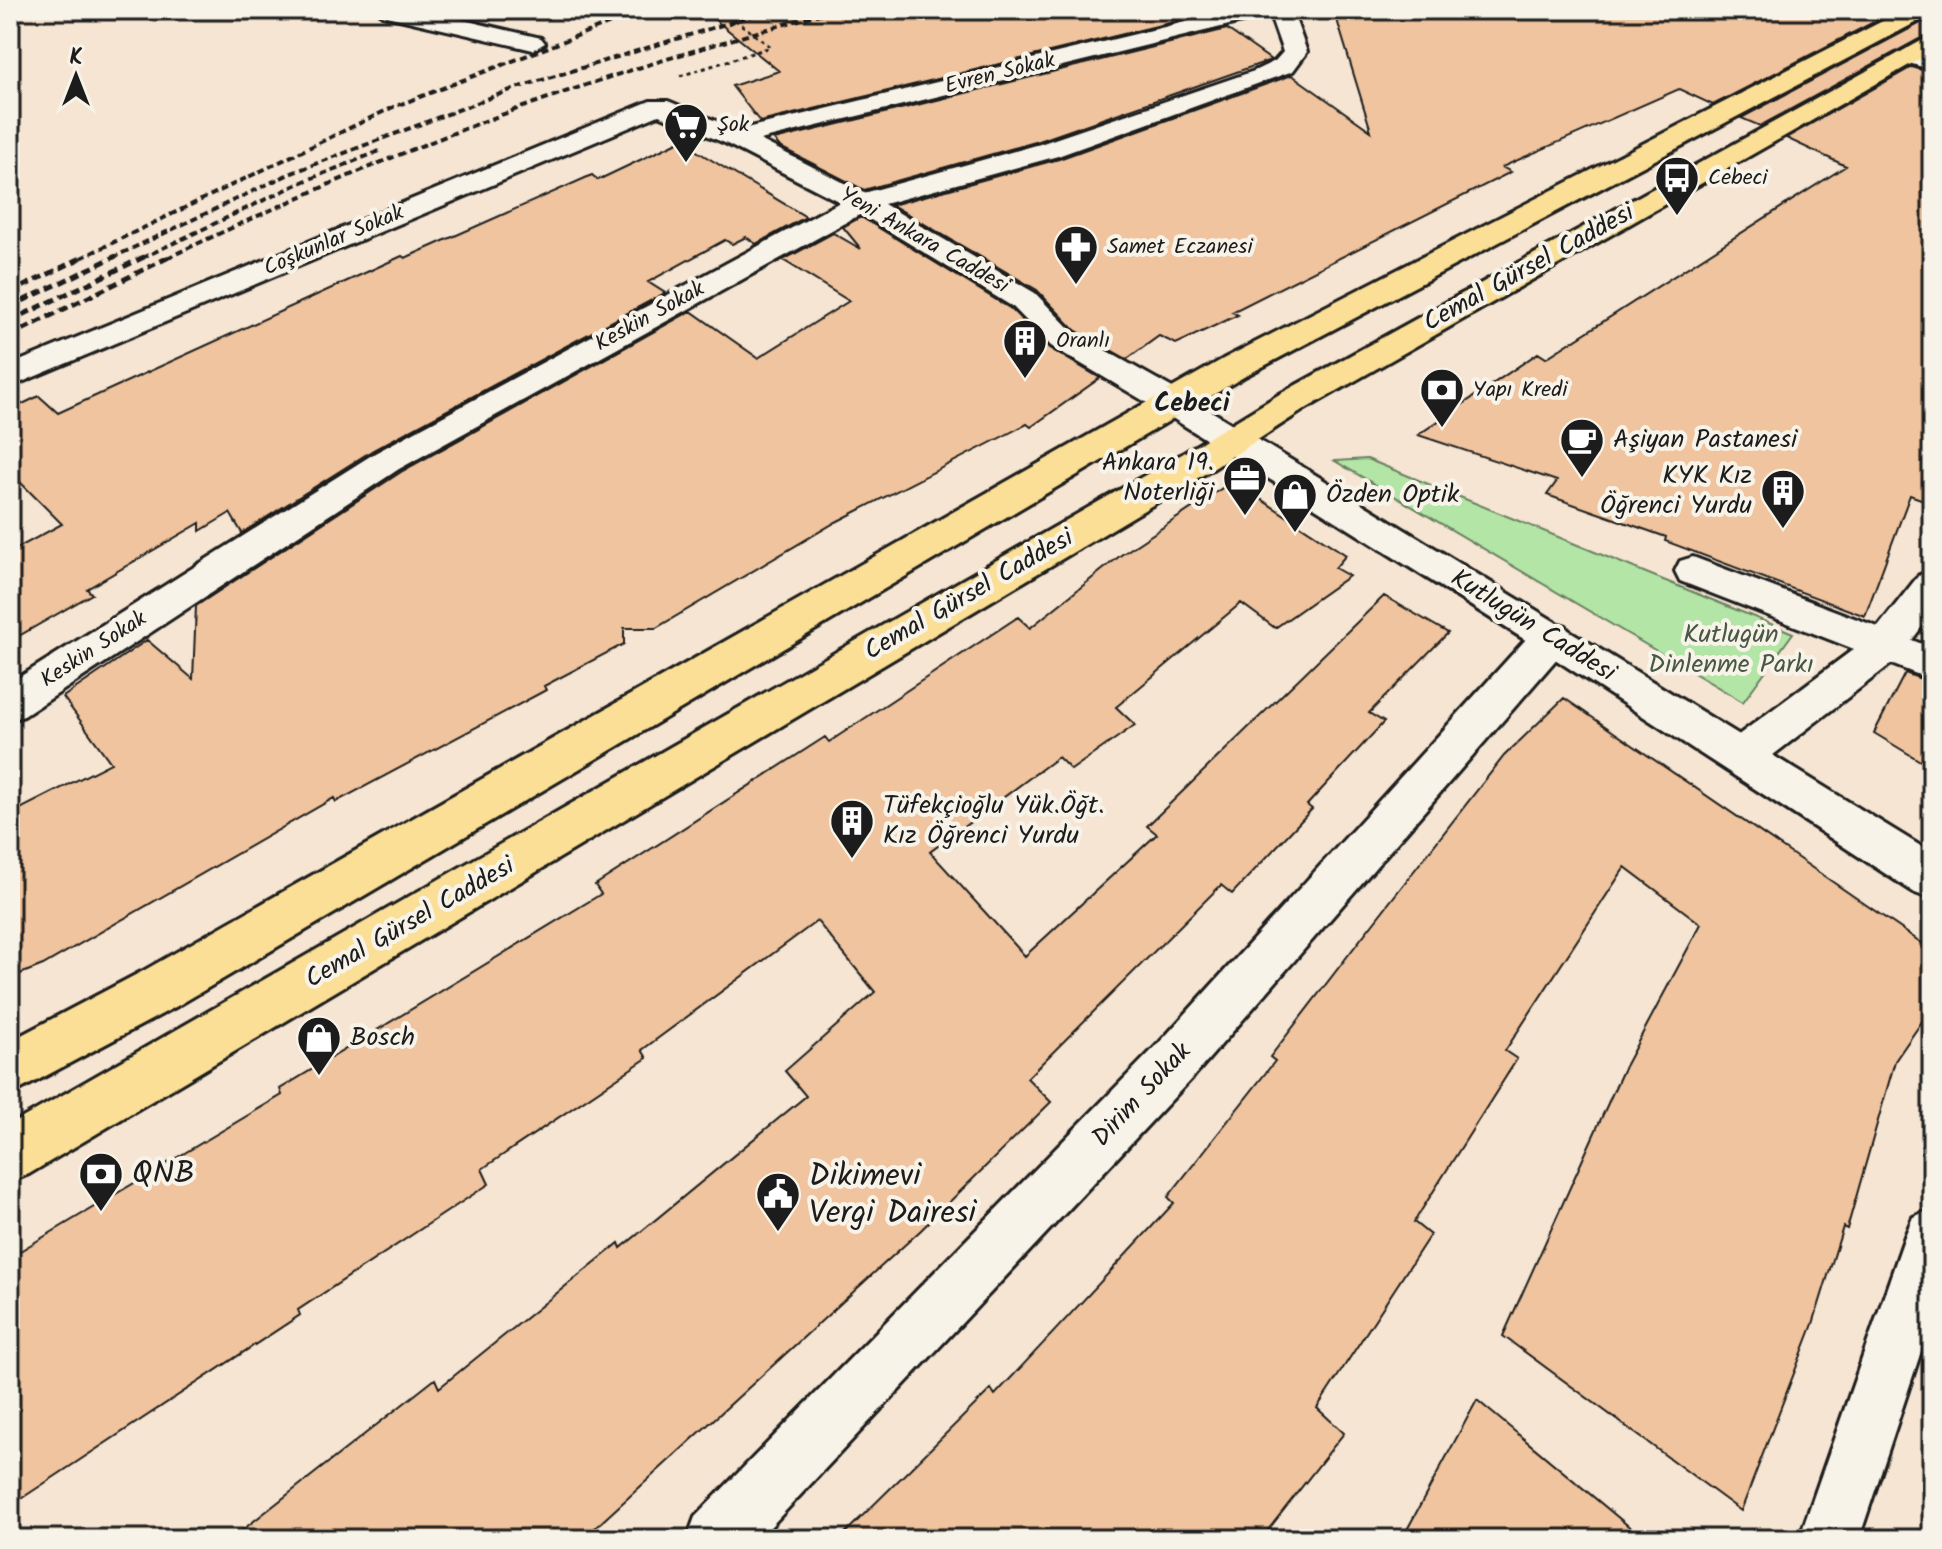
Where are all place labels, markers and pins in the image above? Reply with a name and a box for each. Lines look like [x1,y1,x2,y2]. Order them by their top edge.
supermarket icon: Şok [662,101,710,164]
place label: Şok [717,108,750,143]
bus stop icon: Cebeci [1653,154,1701,217]
place label: Cebeci [1708,161,1768,196]
pharmacy icon: Samet Eczanesi [1052,223,1100,286]
place label: Samet Eczanesi [1107,230,1253,265]
building icon: Oranlı [1001,317,1049,380]
place label: Oranlı [1056,324,1110,359]
bank icon: Yapı Kredi [1418,366,1466,429]
place label: Yapı Kredi [1473,373,1568,408]
cafe icon: Aşiyan Pastanesi [1558,416,1606,479]
place label: Aşiyan Pastanesi [1613,419,1799,461]
place label: Ankara 19. Noterliği [1102,442,1216,514]
office icon: Ankara 19. Noterliği [1221,454,1269,517]
place label: KYK Kız Öğrenci Yurdu [1600,455,1752,527]
building icon: KYK Kız Öğrenci Yurdu [1759,467,1807,530]
shop icon: Özden Optik [1271,471,1319,534]
place label: Özden Optik [1326,474,1460,516]
place label: Tüfekçioğlu Yük.Öğt. Kız Öğrenci Yurdu [883,785,1104,857]
building icon: Tüfekçioğlu Yük.Öğt. Kız Öğrenci Yurdu [828,797,876,860]
shop icon: Bosch [295,1014,343,1077]
place label: Bosch [350,1017,415,1059]
place label: QNB [132,1149,195,1200]
bank icon: QNB [77,1150,125,1213]
place label: Dikimevi Vergi Dairesi [809,1151,978,1239]
public building icon: Dikimevi Vergi Dairesi [754,1170,802,1233]

